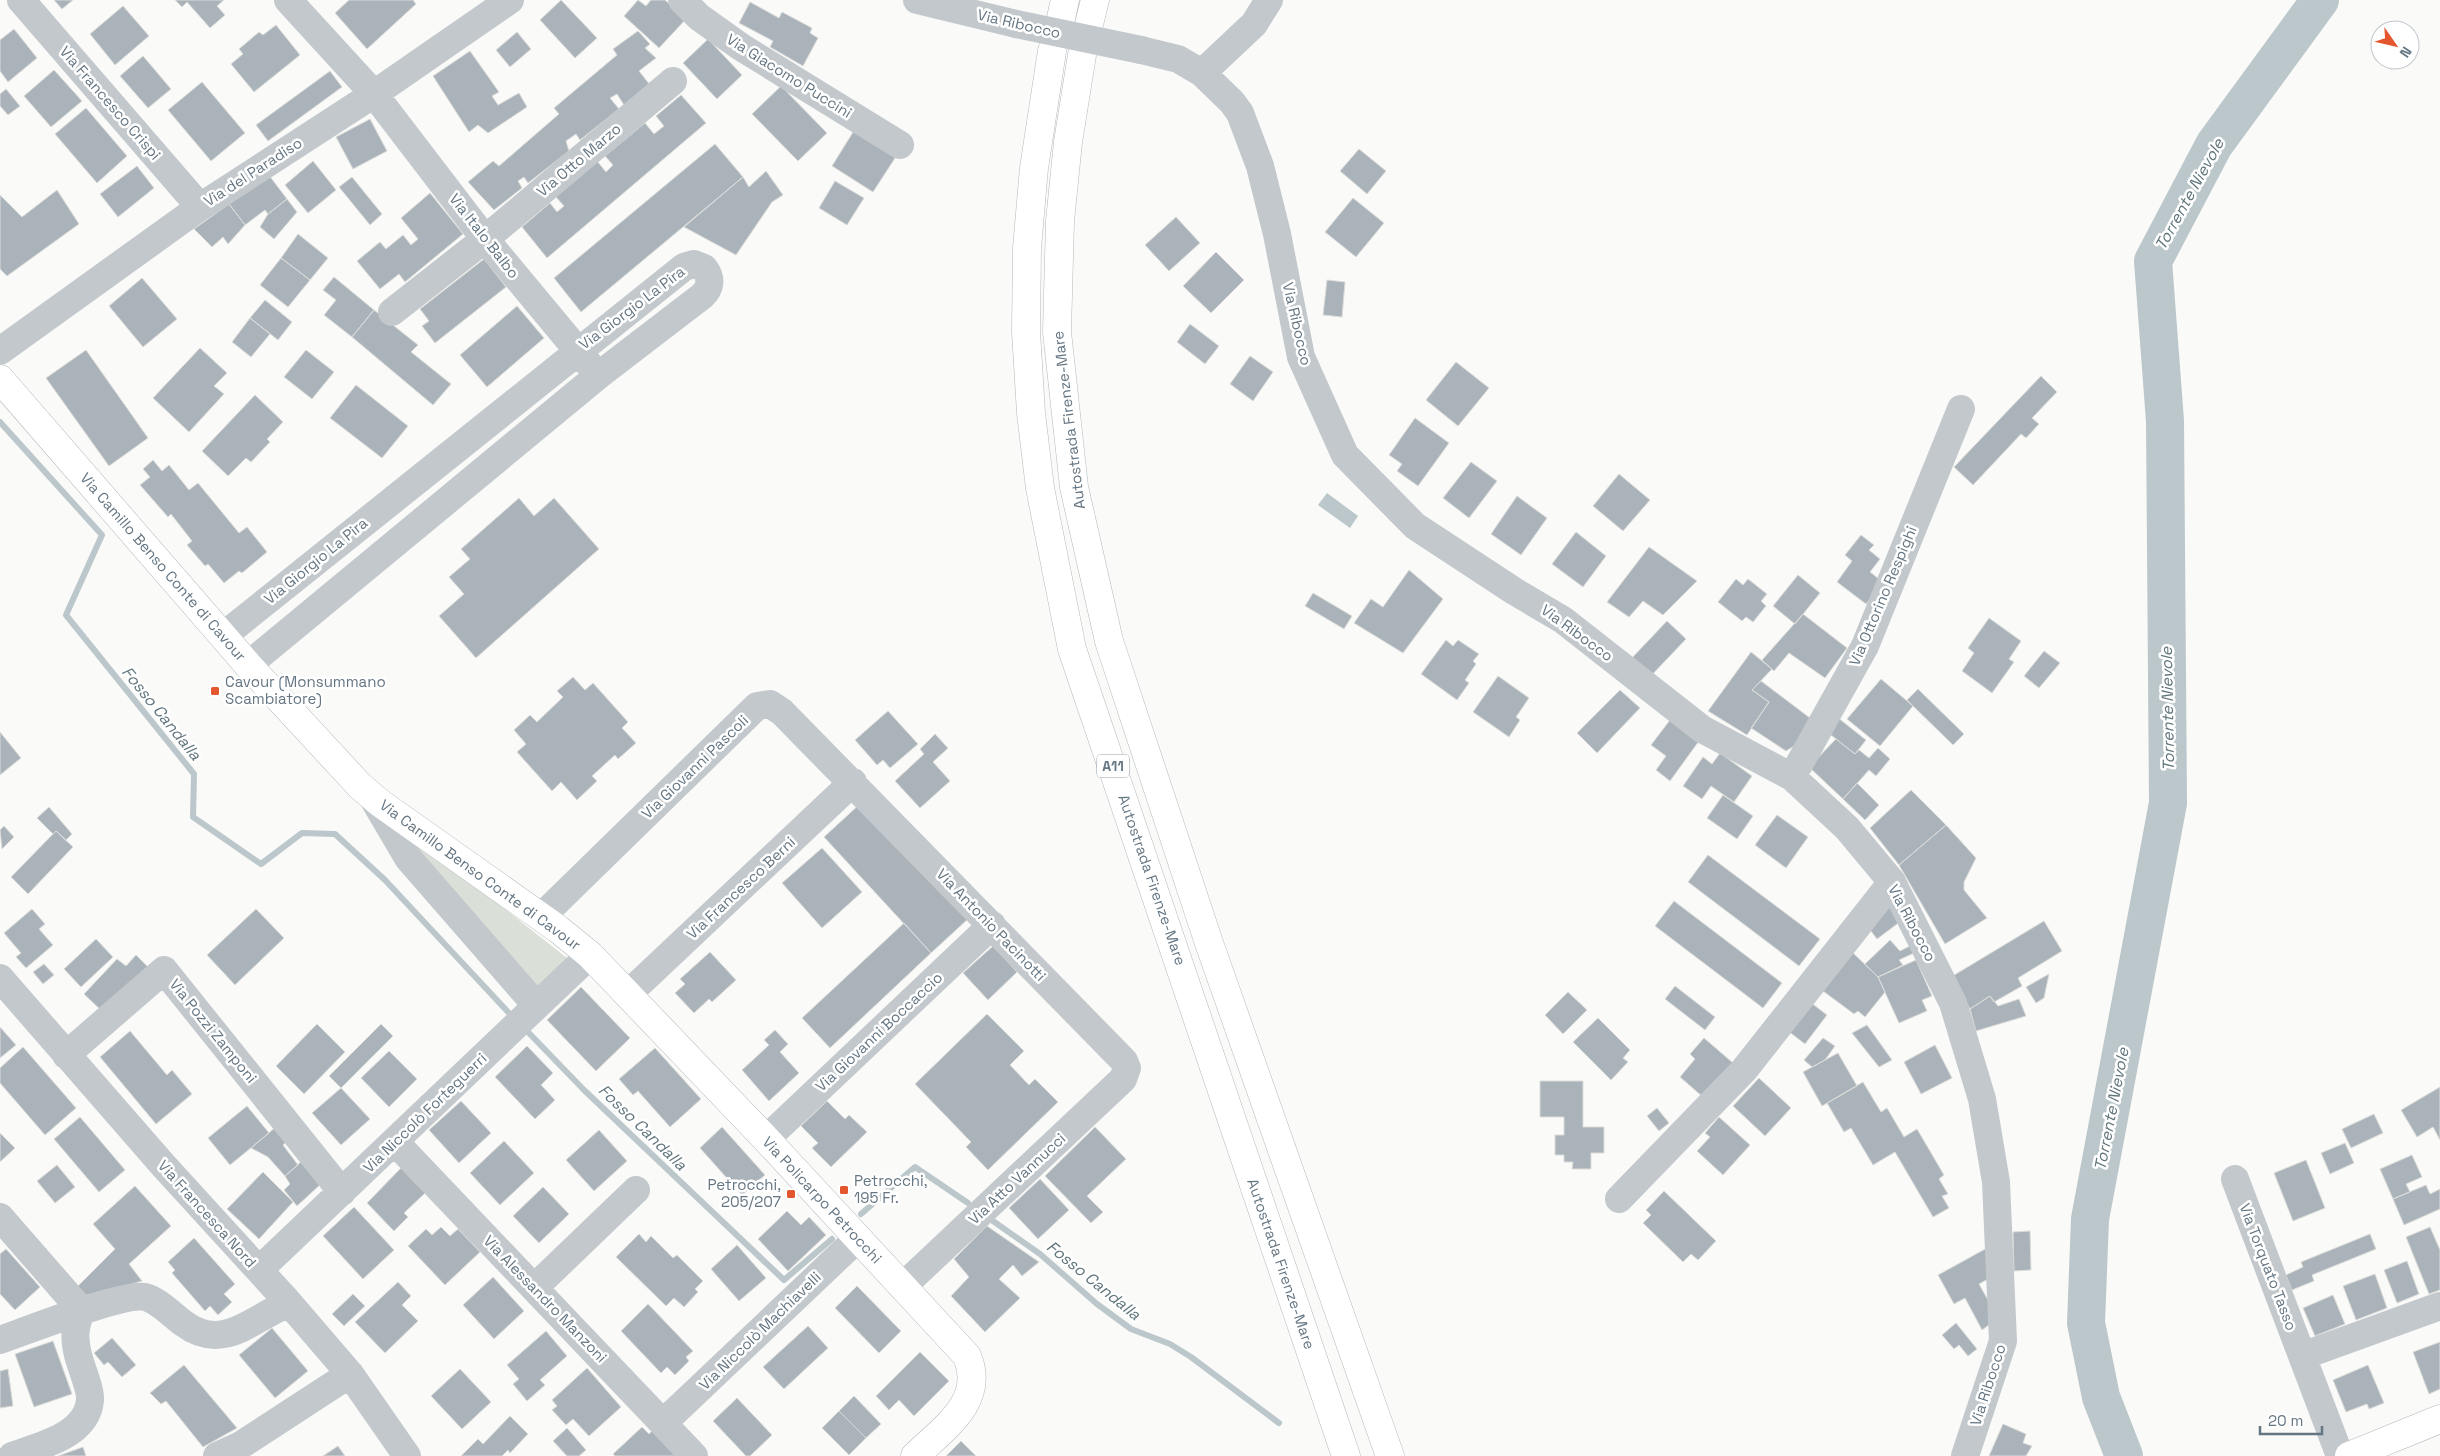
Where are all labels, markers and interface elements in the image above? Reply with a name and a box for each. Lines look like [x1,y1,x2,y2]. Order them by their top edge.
street label: Via Ribocco [976,5,1063,42]
north arrow [2370,20,2420,70]
street label: Via Giacomo Puccini [723,29,856,122]
street label: Via Francesco Crispi [56,42,165,164]
text: N [2396,43,2416,61]
street label: Via Otto Marzo [533,119,625,200]
street label: Via del Paradiso [200,133,305,210]
water label: Torrente Nievole [2150,134,2229,254]
street label: Via Italo Balbo [445,189,523,282]
street label: Via Giorgio La Pira [575,261,689,354]
street label: Via Ribocco [1279,280,1316,367]
street label: Autostrada Firenze-Mare [1048,330,1089,510]
street label: Via Camillo Benso Conte di Cavour [76,468,251,665]
street label: Via Giorgio La Pira [260,513,371,608]
street label: Via Ottorino Respighi [1844,523,1921,669]
street label: Via Ribocco [1537,600,1617,665]
water label: Torrente Nievole [2156,646,2179,771]
water label: Fosso Candalla [117,662,206,765]
place label: Cavour (Monsummano Scambiatore) [225,672,386,709]
marker: Cavour (Monsummano Scambiatore) [209,685,221,697]
street label: Via Giovanni Pascoli [637,711,752,823]
road number: A11 [1097,754,1129,778]
street label: Autostrada Firenze-Mare [1114,792,1191,968]
street label: Via Camillo Benso Conte di Cavour [376,795,585,954]
street label: Via Francesco Berni [682,832,799,943]
street label: Via Antonio Pacinotti [933,864,1050,985]
street label: Via Ribocco [1884,881,1941,965]
street label: Via Giovanni Boccaccio [811,968,946,1095]
street label: Via Pozzi Zamponi [166,975,261,1087]
water label: Torrente Nievole [2089,1045,2134,1172]
street label: Via Niccolò Forteguerri [359,1049,490,1177]
water label: Fosso Candalla [594,1080,692,1175]
street label: Via Atto Vannucci [964,1129,1069,1228]
street label: Via Policarpo Petrocchi [759,1132,886,1267]
street label: Via Francesca Nord [154,1156,261,1271]
place label: Petrocchi, 195 Fr. [854,1171,928,1207]
place label: Petrocchi, 205/207 [708,1175,781,1211]
street label: Autostrada Firenze-Mare [1243,1176,1320,1352]
marker: Petrocchi, 195 Fr. [838,1184,850,1196]
marker: Petrocchi, 205/207 [785,1188,797,1200]
street label: Via Torquato Tasso [2235,1201,2301,1333]
street label: Via Alessandro Manzoni [480,1231,611,1366]
water label: Fosso Candalla [1042,1236,1146,1325]
street label: Via Niccolò Machiavelli [695,1267,825,1394]
street label: Via Ribocco [1965,1342,2010,1428]
scale bar [2260,1404,2322,1436]
text: 20 m [2268,1411,2303,1430]

